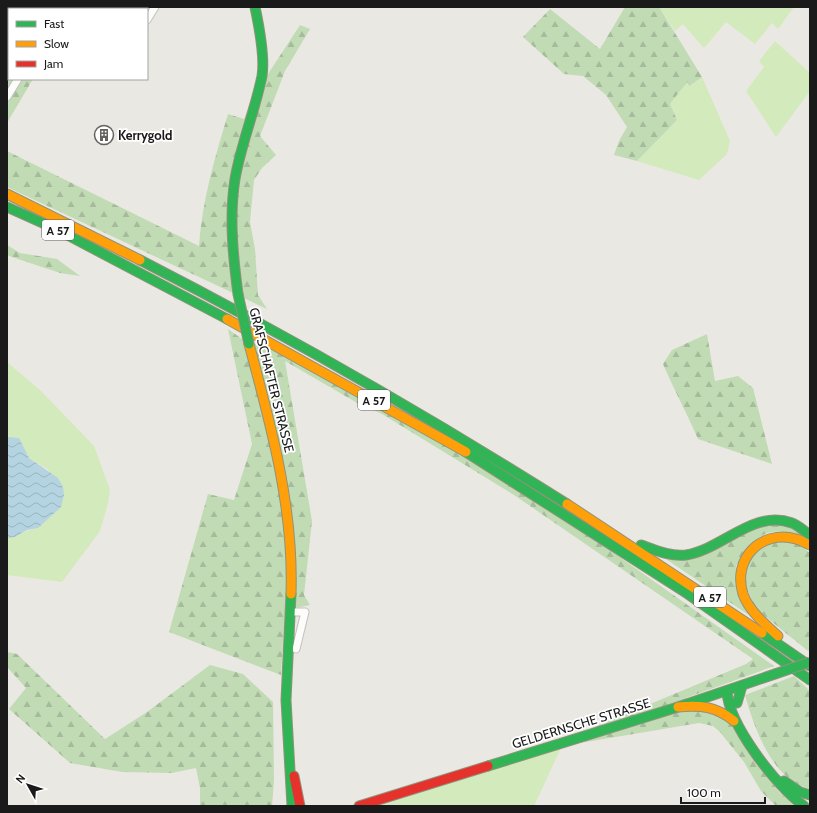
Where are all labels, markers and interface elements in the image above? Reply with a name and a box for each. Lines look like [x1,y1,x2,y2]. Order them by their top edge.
legend [8,8,148,80]
text: Fast [44,16,64,31]
text: Slow [44,36,69,51]
text: Jam [43,56,63,71]
building icon: Kerrygold [93,124,115,146]
place label: Kerrygold [118,127,173,143]
road number: A 57 [42,220,74,240]
street label: GRAFSCHAFTER STRASSE [246,306,298,454]
road number: A 57 [358,390,390,410]
road number: A 57 [694,587,726,607]
street label: GELDERNSCHE STRASSE [510,694,652,752]
north arrow [8,765,48,805]
text: N [12,771,28,786]
scale bar [681,779,765,805]
text: 100 m [687,785,721,800]

